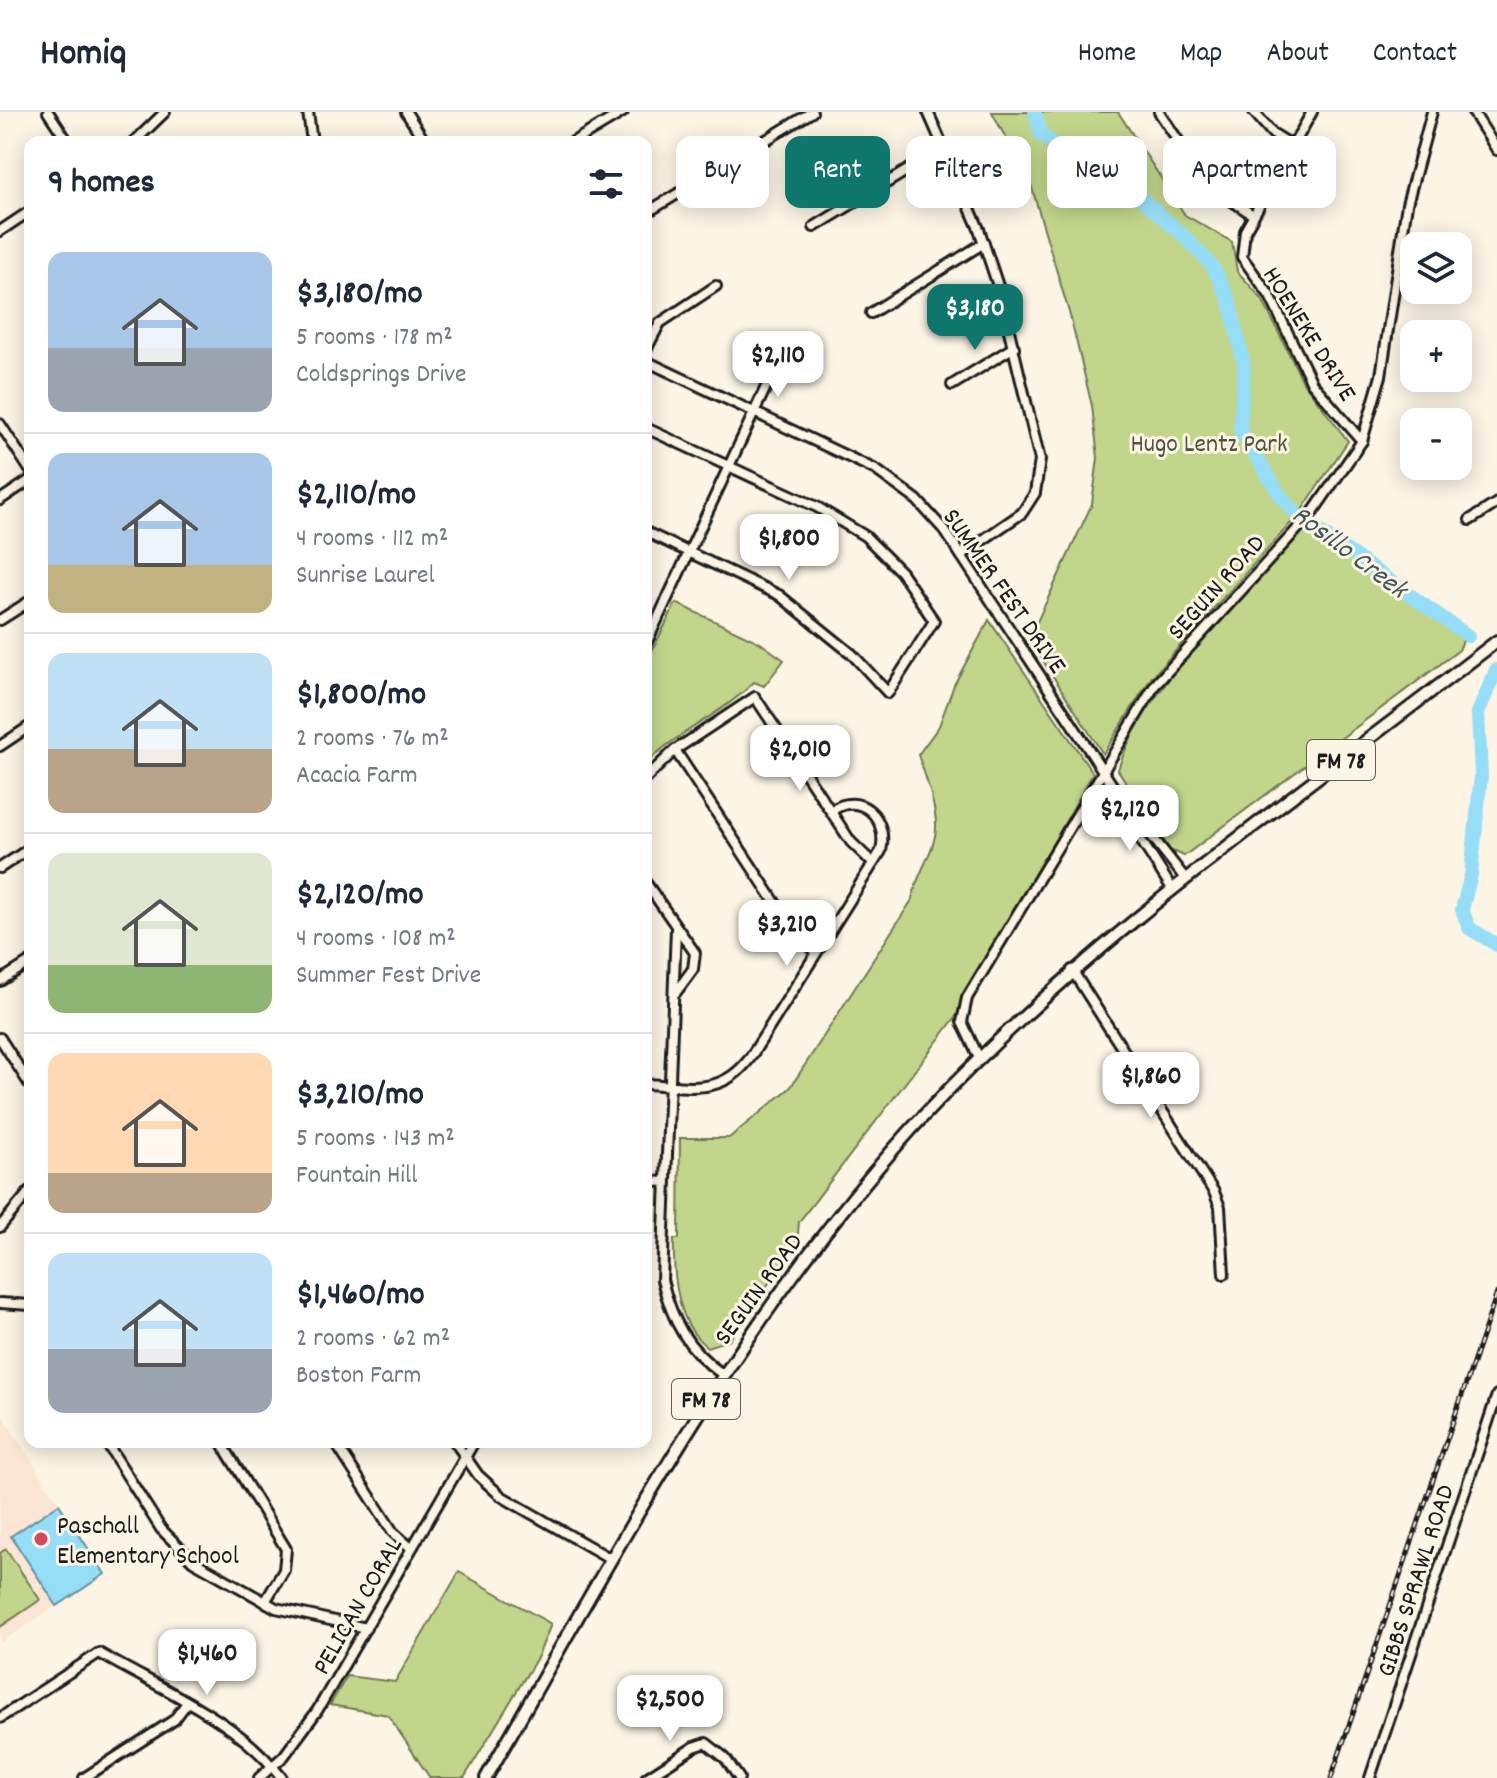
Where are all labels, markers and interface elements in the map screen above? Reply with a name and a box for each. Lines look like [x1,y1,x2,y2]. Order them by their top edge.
text: Homiq [40,28,126,83]
text: Home [1078,35,1136,75]
text: Map [1180,35,1222,75]
text: About [1266,35,1329,75]
text: Contact [1373,35,1457,75]
chip: Buy [676,136,769,208]
chip: Rent [785,136,890,208]
chip: Filters [906,136,1031,208]
chip: New [1047,136,1147,208]
chip: Apartment [1163,136,1336,208]
text: 9 homes [48,160,155,209]
icon: filters [584,162,628,206]
map controls [1400,232,1472,480]
button: layers [1400,232,1472,304]
street label: HOENEKE DRIVE [1252,260,1364,410]
text: $3,180/mo [296,271,423,320]
icon: home [112,284,208,380]
pin: $3,180 [910,284,1040,352]
text: $3,180 [945,291,1005,328]
text: 5 rooms · 178 m² [296,320,453,357]
button: + [1400,320,1472,392]
pin: $2,110 [713,331,843,399]
text: $2,110 [750,338,806,375]
text: Coldsprings Drive [296,357,467,394]
button: − [1400,408,1472,480]
park label: Hugo Lentz Park [1130,427,1288,464]
text: $2,110/mo [296,472,416,521]
icon: home [112,485,208,581]
water label: Rosillo Creek [1282,497,1416,612]
street label: SUMMER FEST DRIVE [932,502,1074,682]
pin: $1,800 [724,514,854,582]
text: 4 rooms · 112 m² [296,521,448,558]
text: $1,800 [758,521,820,558]
street label: SEGUIN ROAD [1160,527,1275,649]
text: Sunrise Laurel [296,558,435,595]
text: $1,800/mo [296,672,426,721]
icon: home [112,685,208,781]
text: 2 rooms · 76 m² [296,721,449,758]
pin: $2,010 [735,725,865,793]
text: $2,010 [768,732,832,769]
road number: FM 78 [1307,740,1375,780]
text: Acacia Farm [296,758,418,795]
pin: $2,120 [1065,785,1195,853]
text: $2,120 [1100,792,1160,829]
text: $2,120/mo [296,872,424,921]
icon: home [112,885,208,981]
pin: $3,210 [722,900,852,968]
text: $3,210 [757,907,817,944]
text: 4 rooms · 108 m² [296,921,456,958]
text: Summer Fest Drive [296,958,481,995]
pin: $1,860 [1086,1052,1216,1120]
text: $1,860 [1120,1059,1182,1096]
text: $3,210/mo [296,1072,424,1121]
icon: home [112,1085,208,1181]
text: 5 rooms · 143 m² [296,1121,455,1158]
text: Fountain Hill [296,1158,417,1195]
street label: SEGUIN ROAD [706,1226,813,1354]
text: $1,460/mo [296,1272,425,1321]
icon: home [112,1285,208,1381]
text: 2 rooms · 62 m² [296,1321,450,1358]
text: Boston Farm [296,1358,421,1395]
road number: FM 78 [672,1379,740,1419]
street label: GIBBS SPRAWL ROAD [1369,1480,1466,1682]
place label: Paschall Elementary School [57,1509,239,1576]
marker: Paschall Elementary School [32,1530,50,1548]
street label: PELICAN CORAL [305,1531,414,1682]
pin: $1,460 [142,1629,272,1697]
text: $1,460 [176,1636,238,1673]
pin: $2,500 [605,1675,735,1743]
text: $2,500 [635,1682,705,1719]

